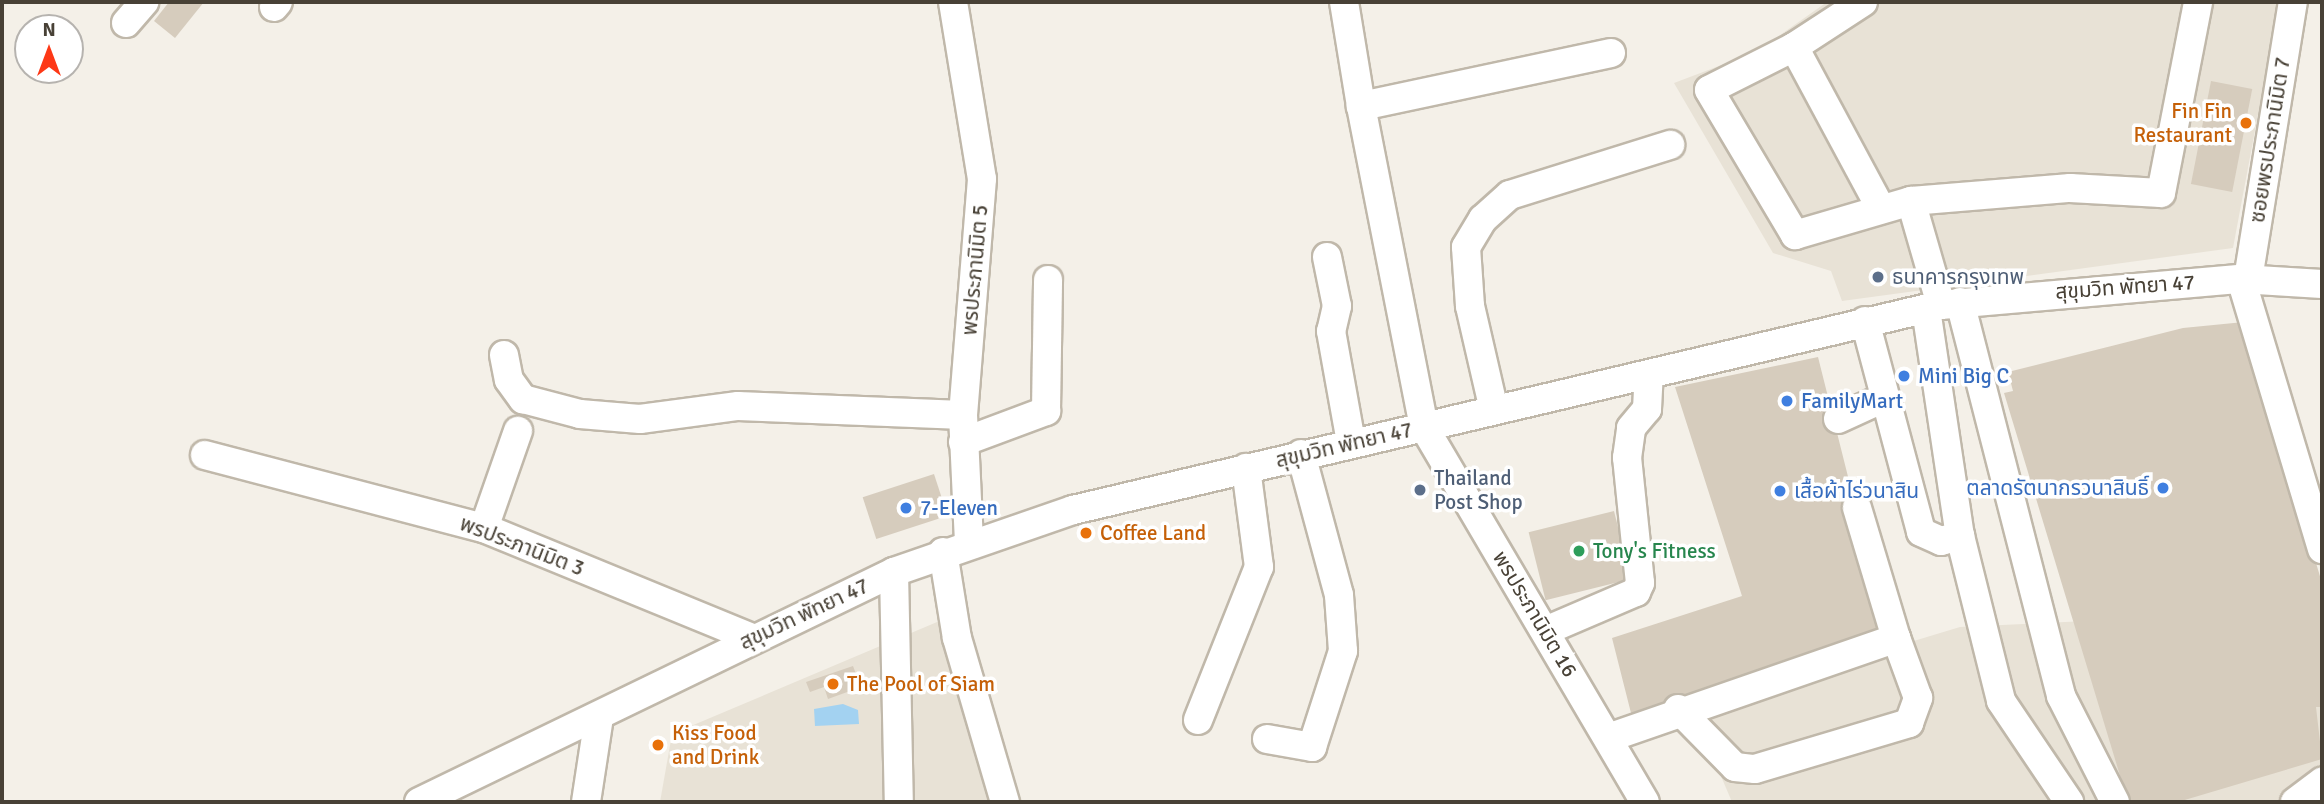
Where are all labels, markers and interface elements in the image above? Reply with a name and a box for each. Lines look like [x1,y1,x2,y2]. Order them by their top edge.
north arrow [14,14,84,84]
text: N [42,18,56,42]
street label: ซอยพรประภานิมิต 7 [2244,55,2296,225]
place label: Fin Fin Restaurant [2133,98,2232,148]
marker: Fin Fin Restaurant [2238,115,2254,131]
street label: พรประภานิมิต 5 [957,204,993,336]
place label: ธนาคารกรุงเทพ [1892,264,2024,290]
marker: ธนาคารกรุงเทพ [1870,269,1886,285]
street label: สุขุมวิท พัทยา 47 [2054,270,2196,304]
place label: Mini Big C [1918,363,2009,389]
marker: Mini Big C [1896,368,1912,384]
place label: FamilyMart [1801,388,1903,414]
marker: FamilyMart [1779,393,1795,409]
street label: สุขุมวิท พัทยา 47 [1273,417,1415,473]
place label: Thailand Post Shop [1434,465,1523,515]
place label: ตลาดรัตนากรวนาสินธิ์ [1966,475,2149,501]
place label: เสื้อผ้าไร่วนาสิน [1794,478,1919,504]
marker: ตลาดรัตนากรวนาสินธิ์ [2155,480,2171,496]
marker: Thailand Post Shop [1412,482,1428,498]
marker: เสื้อผ้าไร่วนาสิน [1772,483,1788,499]
place label: 7-Eleven [920,495,998,521]
marker: 7-Eleven [898,500,914,516]
street label: พรประภานิมิต 3 [456,511,588,581]
place label: Coffee Land [1100,520,1206,546]
marker: Coffee Land [1078,525,1094,541]
place label: Tony's Fitness [1593,538,1716,564]
marker: Tony's Fitness [1571,543,1587,559]
street label: พรประภานิมิต 16 [1488,546,1582,682]
street label: สุขุมวิท พัทยา 47 [735,573,873,655]
place label: The Pool of Siam [847,671,995,697]
marker: The Pool of Siam [825,676,841,692]
place label: Kiss Food and Drink [672,720,759,770]
marker: Kiss Food and Drink [650,737,666,753]

